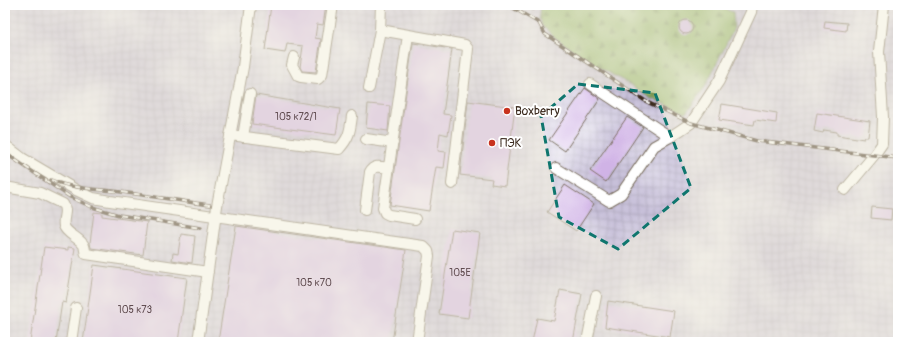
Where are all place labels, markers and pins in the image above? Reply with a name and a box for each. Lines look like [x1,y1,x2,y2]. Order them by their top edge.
place label: Boxberry [515,104,560,119]
marker: Boxberry [502,106,512,116]
place label: ПЭК [500,136,521,151]
marker: ПЭК [487,138,497,148]

